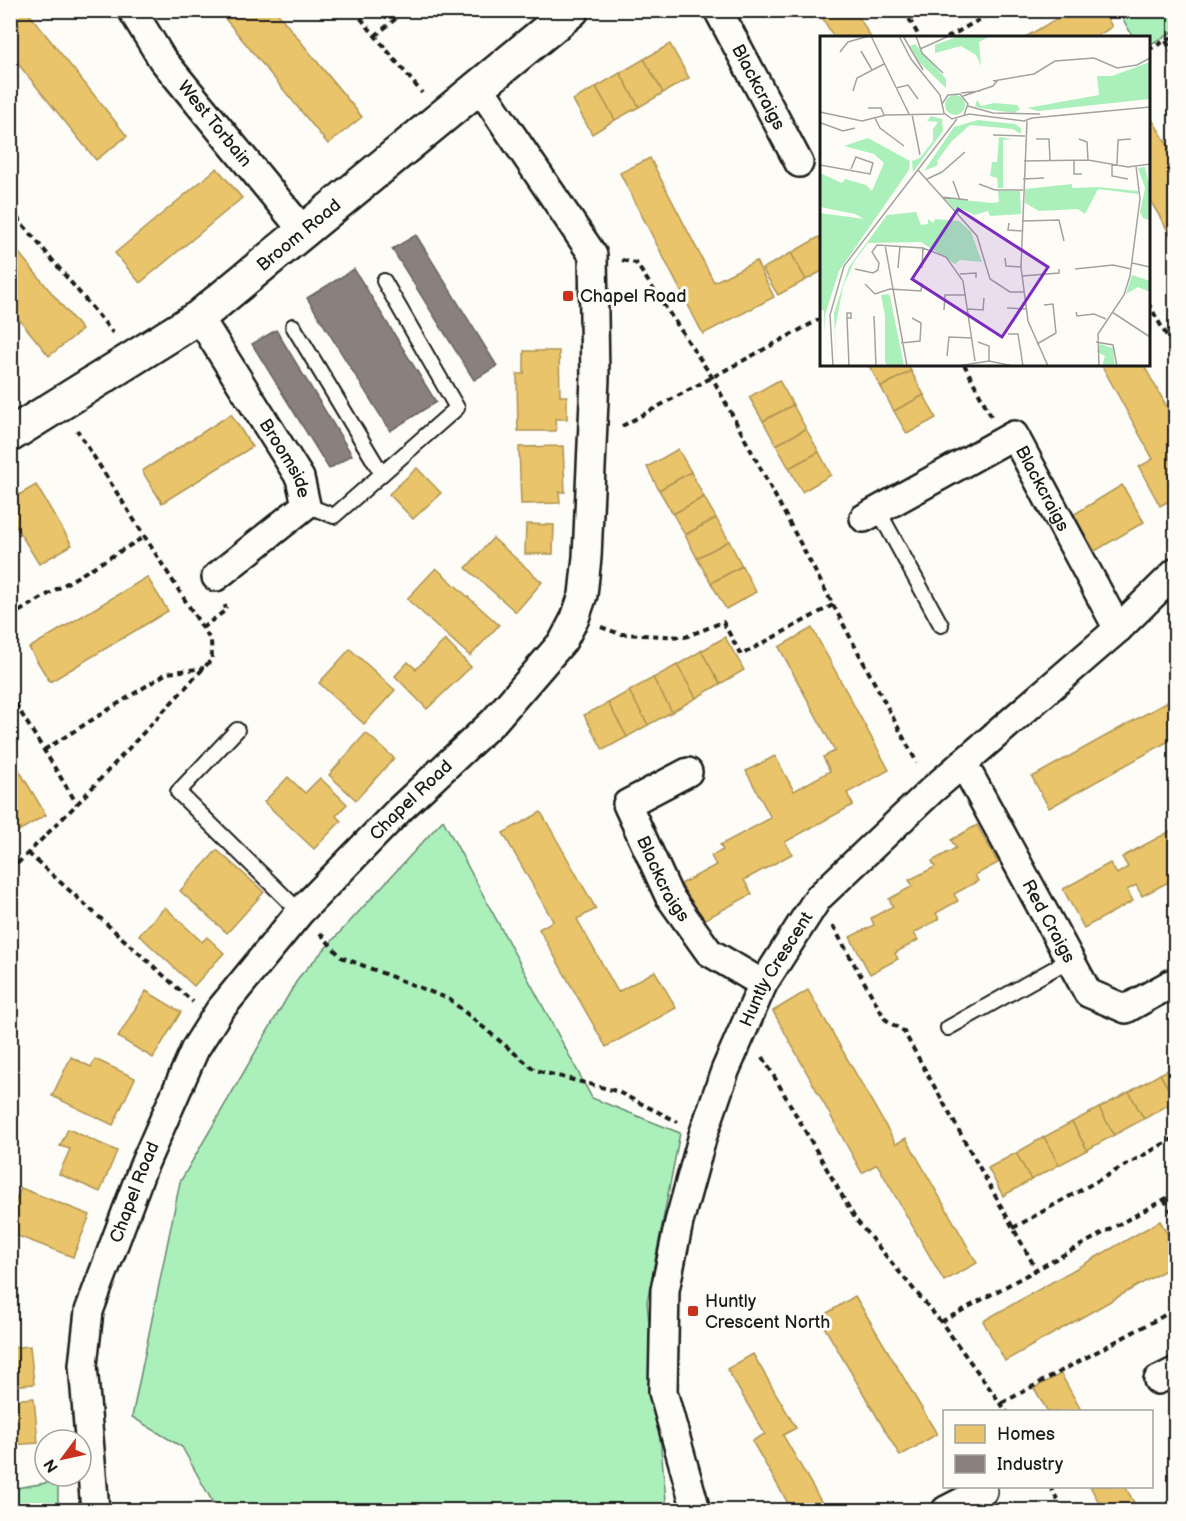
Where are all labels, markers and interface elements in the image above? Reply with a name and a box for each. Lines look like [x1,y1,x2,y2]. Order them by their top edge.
inset map [820,36,1150,366]
street label: Blackcraigs [727,40,790,133]
street label: West Torbain [174,76,257,171]
street label: Broom Road [253,194,345,276]
place label: Chapel Road [580,286,686,307]
marker: Chapel Road [561,289,575,303]
street label: Broomside [255,415,315,500]
street label: Blackcraigs [1011,442,1074,535]
street label: Chapel Road [365,755,456,844]
street label: Blackcraigs [632,833,694,926]
street label: Red Craigs [1018,876,1080,966]
street label: Huntly Crescent [735,907,817,1030]
street label: Chapel Road [105,1138,163,1246]
place label: Huntly Crescent North [705,1291,830,1333]
marker: Huntly Crescent North [686,1304,700,1318]
legend [943,1410,1153,1488]
text: Homes [997,1424,1055,1445]
north arrow [33,1428,93,1488]
text: Industry [997,1454,1064,1475]
text: N [40,1455,63,1476]

